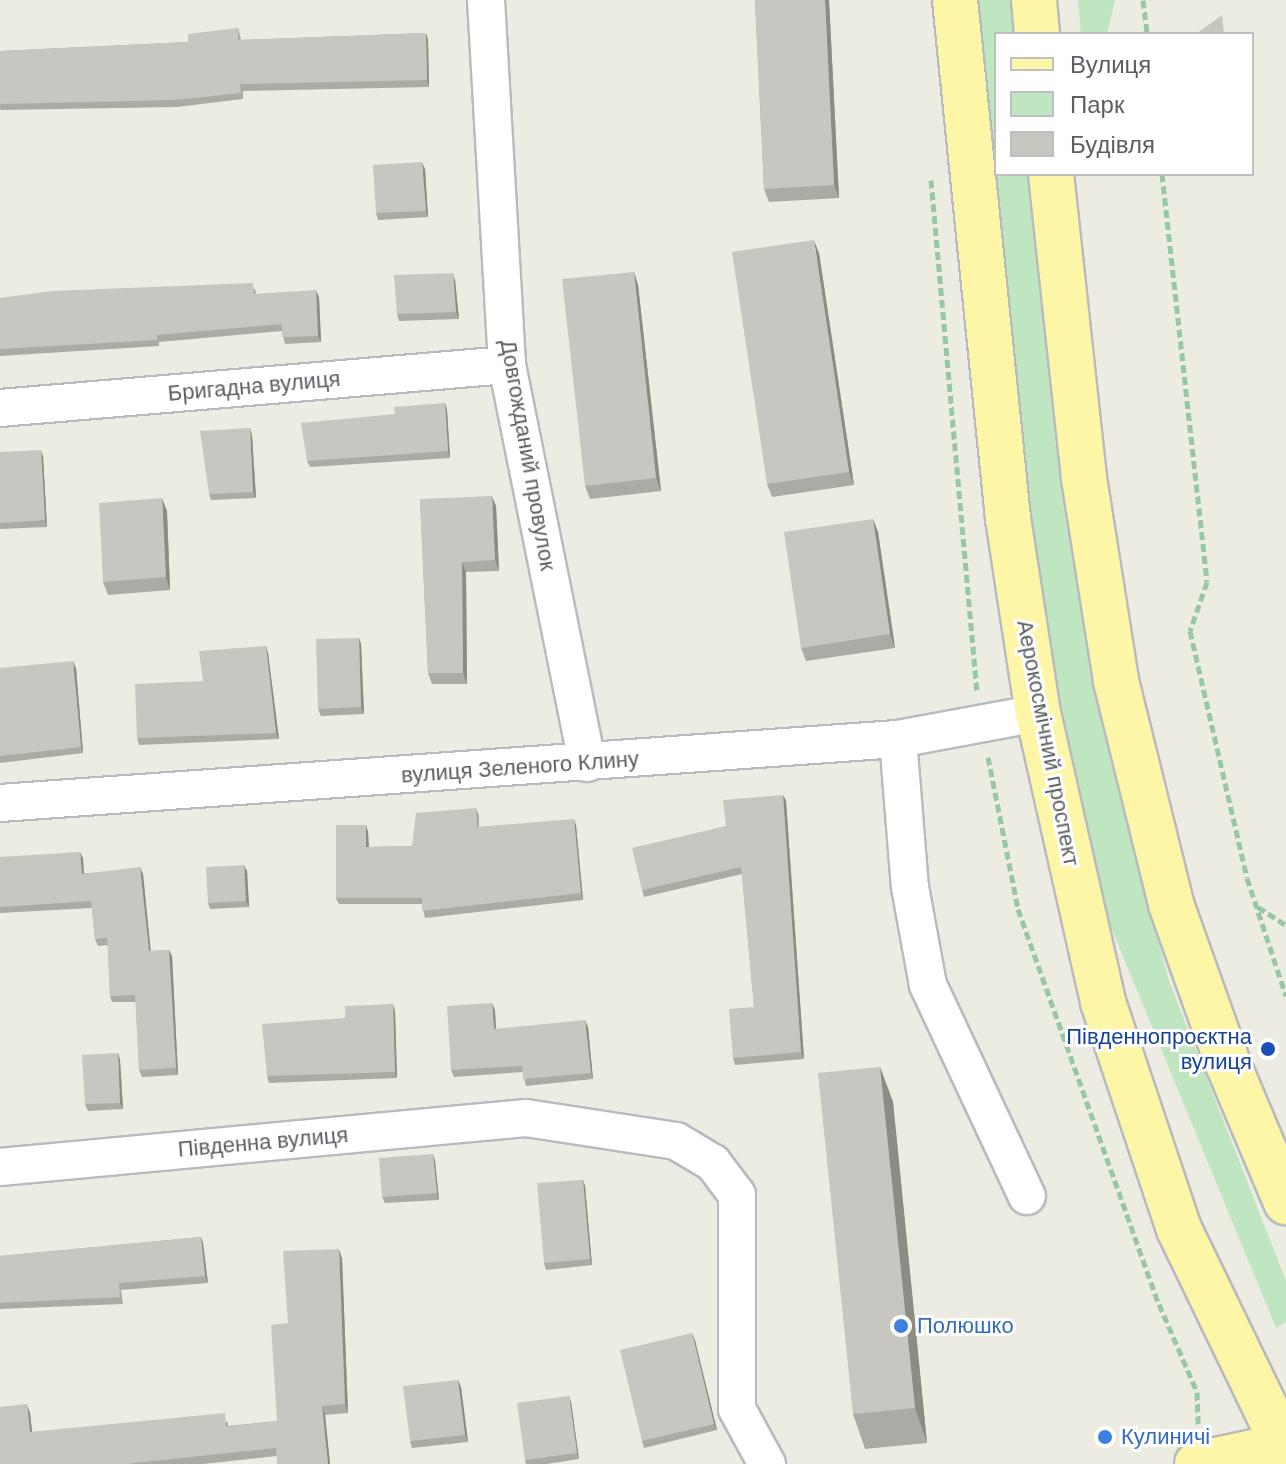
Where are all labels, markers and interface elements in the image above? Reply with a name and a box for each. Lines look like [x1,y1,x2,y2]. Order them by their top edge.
legend [994,32,1254,176]
text: Вулиця [1070,49,1151,80]
text: Парк [1070,89,1124,120]
text: Будівля [1070,129,1155,160]
street label: Довгожданий провулок [495,337,561,573]
street label: Бригадна вулиця [167,365,341,407]
street label: Аерокосмічний проспект [1011,618,1085,868]
street label: вулиця Зеленого Клину [400,746,640,788]
place label: Південнопроєктна вулиця [1066,1023,1252,1074]
marker: Південнопроєктна вулиця [1259,1040,1277,1058]
street label: Південна вулиця [177,1121,349,1163]
place label: Полюшко [917,1313,1014,1339]
marker: Полюшко [892,1317,910,1335]
place label: Кулиничі [1121,1424,1210,1450]
marker: Кулиничі [1096,1428,1114,1446]

